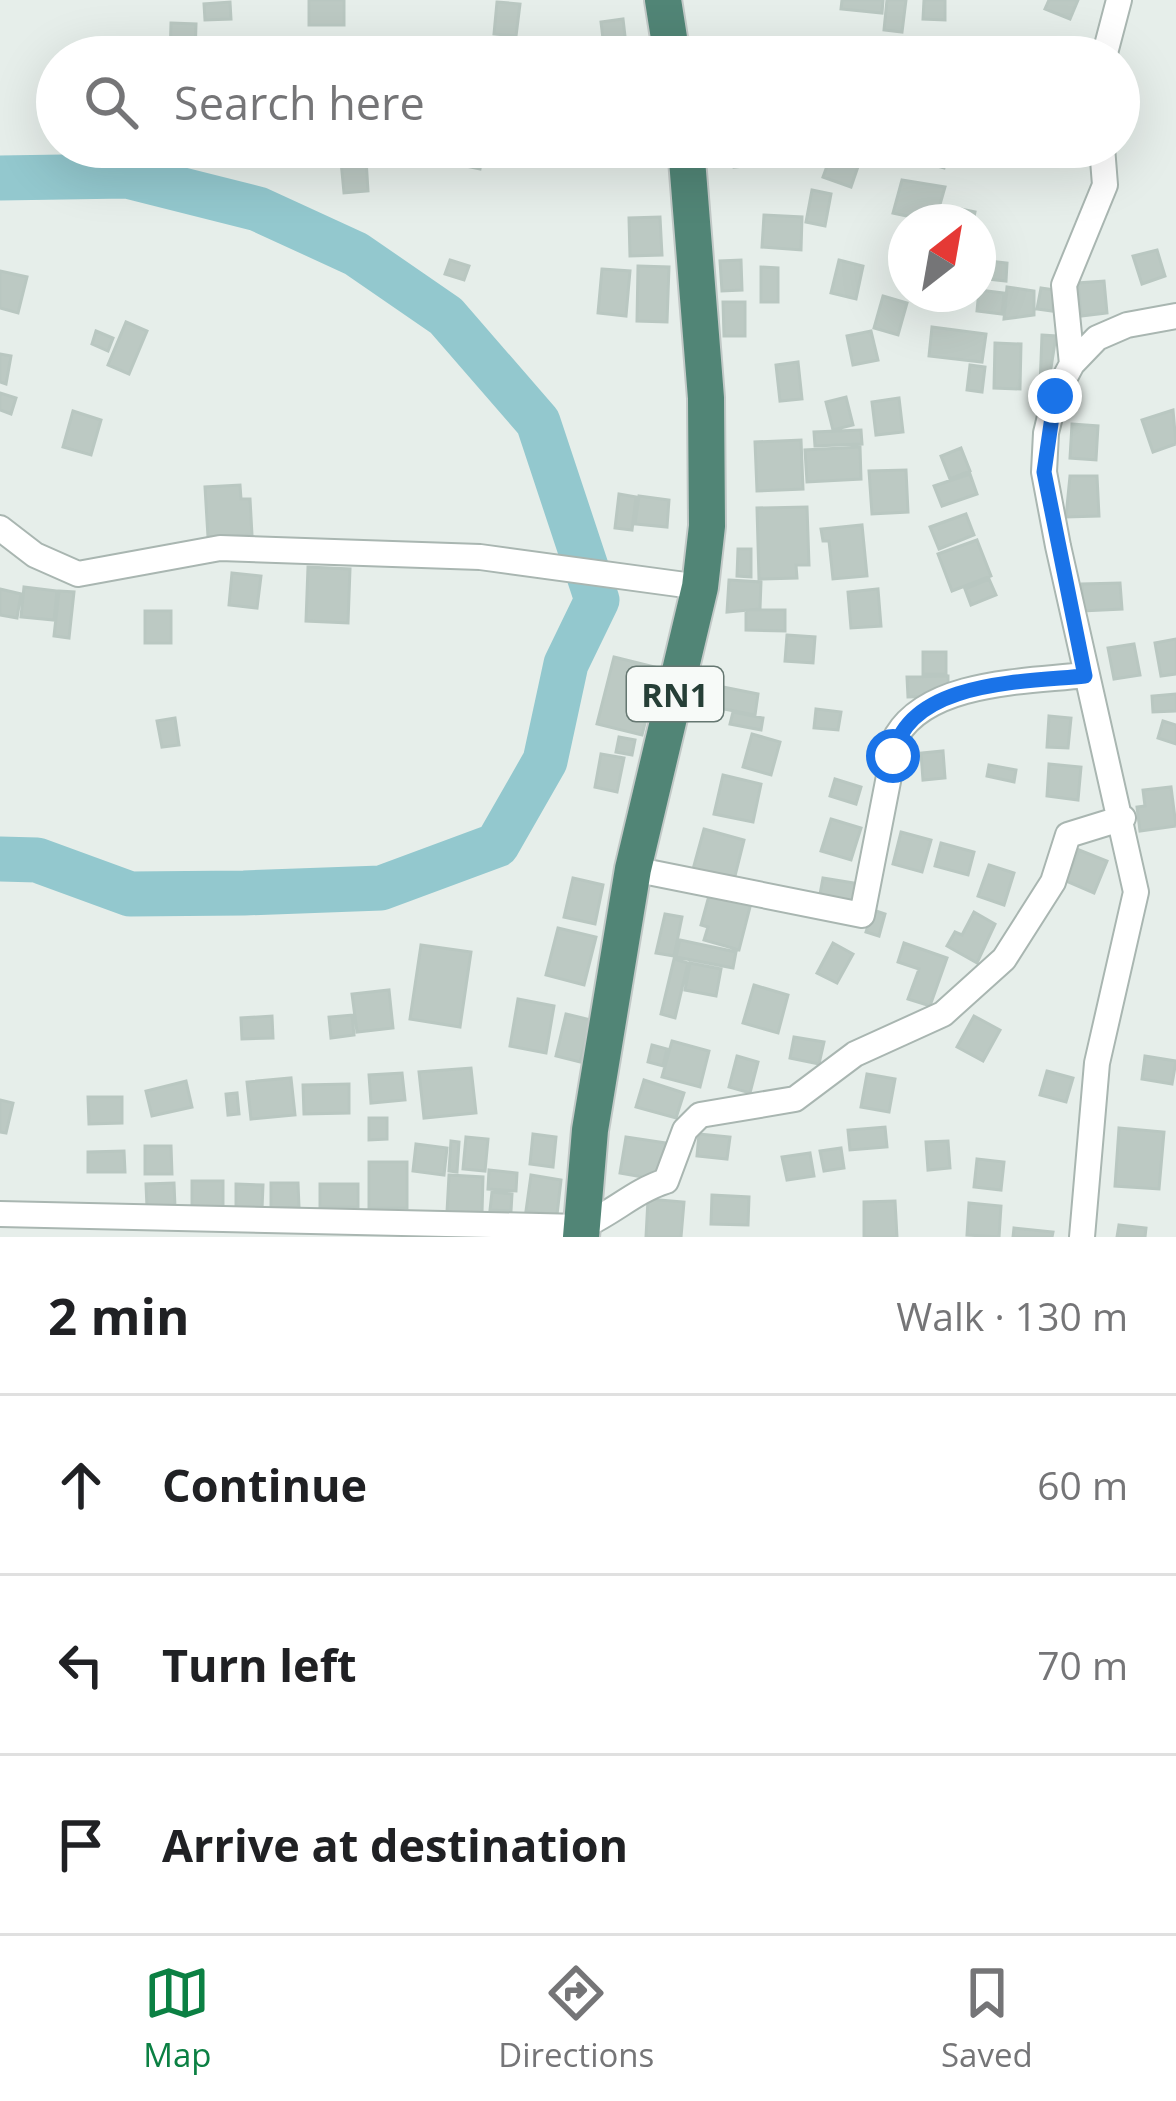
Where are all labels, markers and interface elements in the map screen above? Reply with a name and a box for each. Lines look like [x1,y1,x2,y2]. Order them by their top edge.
search box [36,36,1140,168]
icon: search [78,69,144,135]
text: Search here [174,72,425,133]
north arrow [888,204,996,312]
route end [1028,369,1082,423]
road number: RN1 [627,667,723,721]
route start [866,729,920,783]
text: 2 min [48,1280,190,1350]
text: Walk · 130 m [896,1289,1128,1342]
icon: ahead [48,1452,114,1518]
text: Continue [162,1454,367,1515]
text: 60 m [1037,1458,1128,1511]
icon: left [48,1632,114,1698]
text: Turn left [162,1634,357,1695]
text: 70 m [1037,1638,1128,1691]
icon: arrive [48,1812,114,1878]
text: Arrive at destination [162,1814,628,1875]
tab: Map [143,1960,212,2077]
tab: Directions [498,1960,654,2077]
tab: Saved [941,1960,1033,2077]

